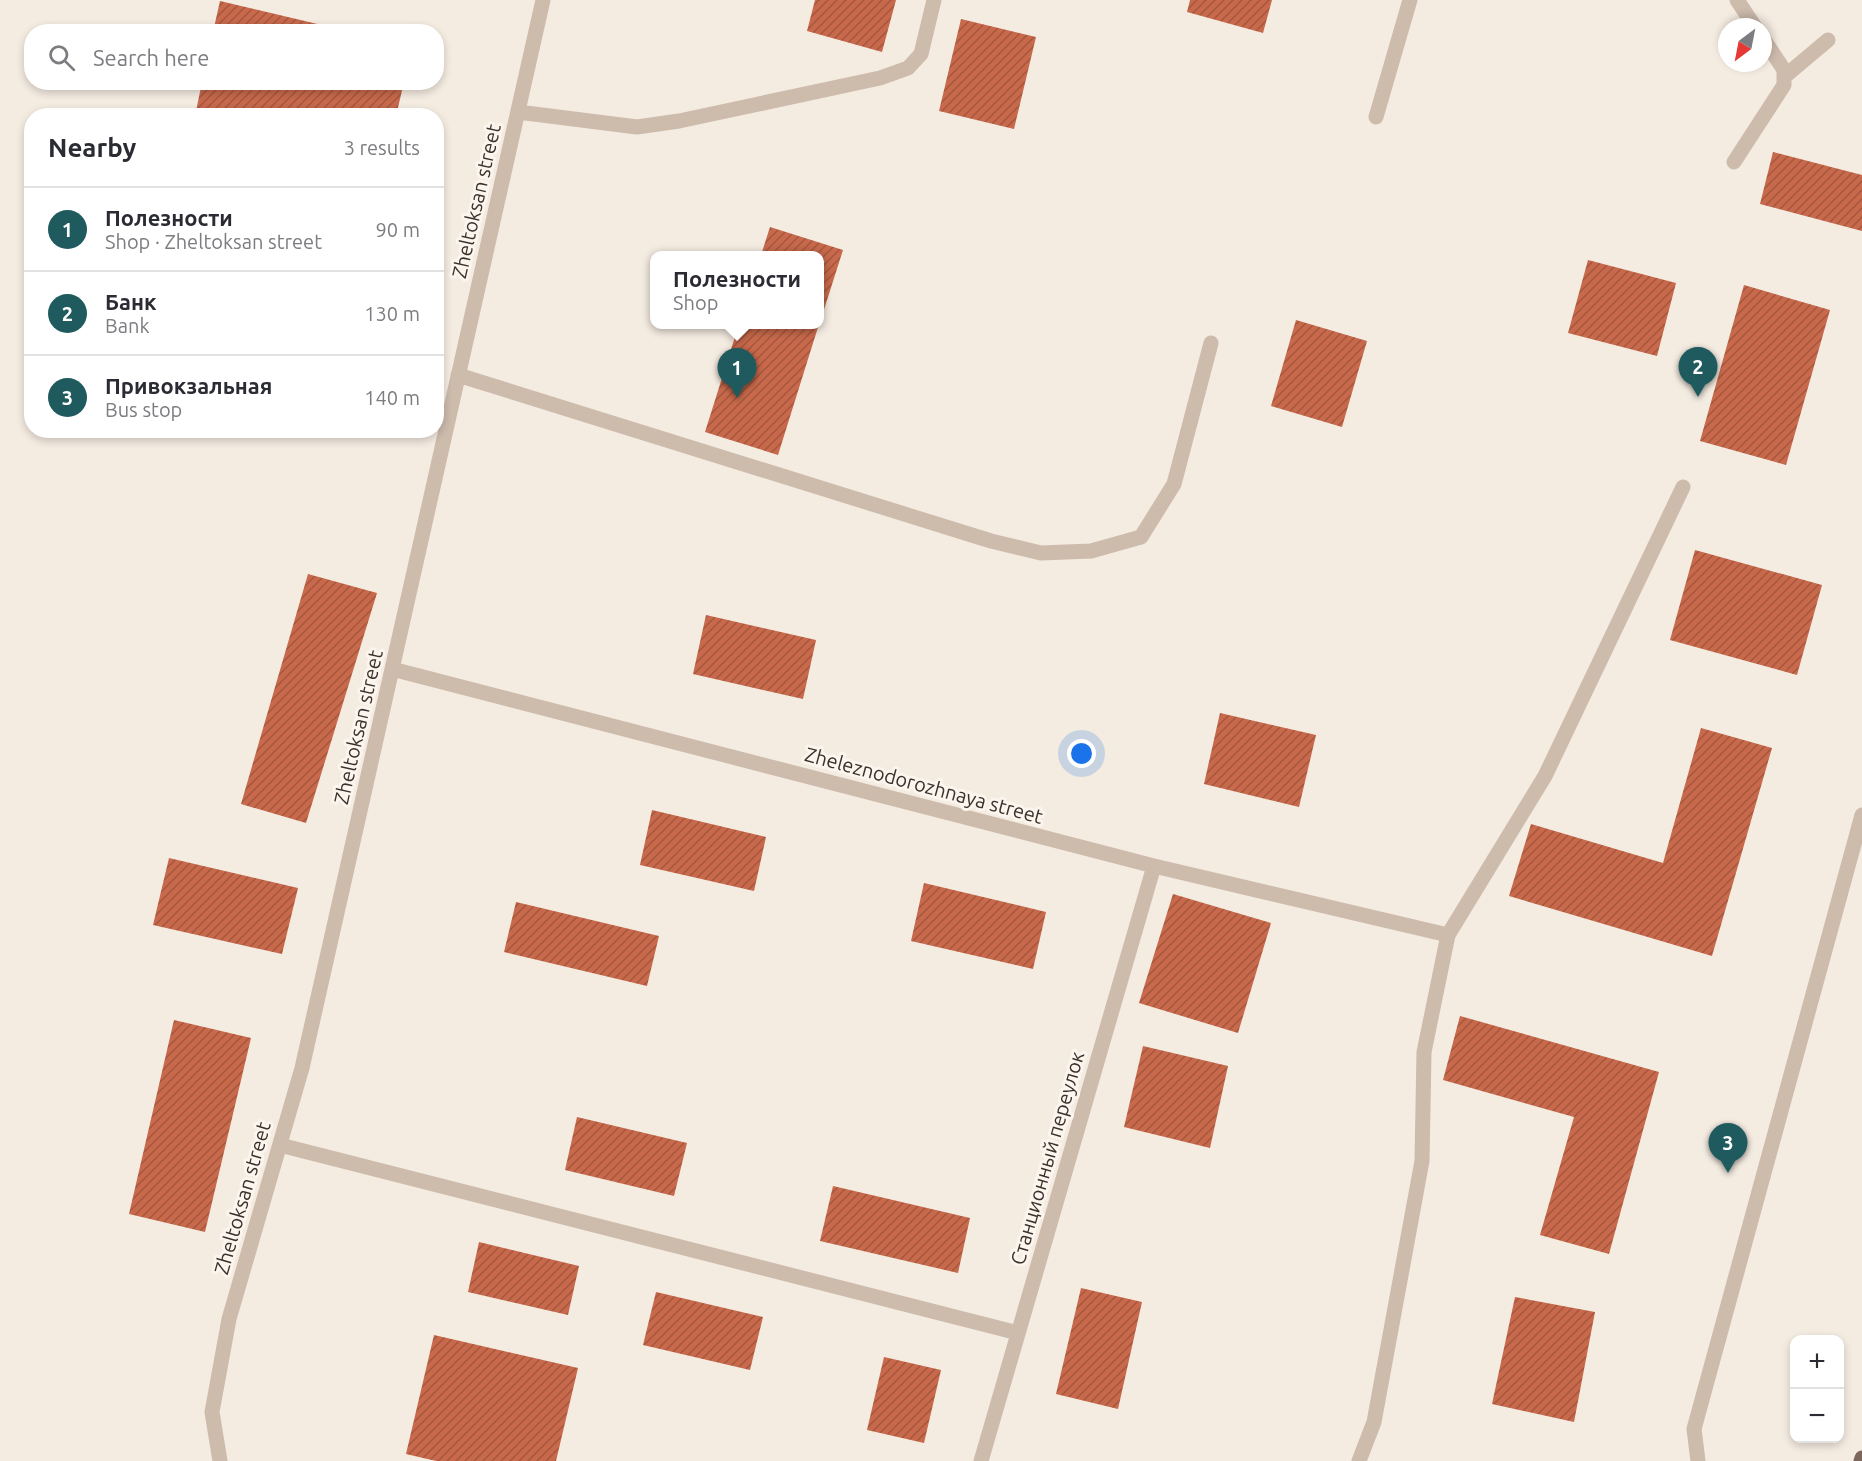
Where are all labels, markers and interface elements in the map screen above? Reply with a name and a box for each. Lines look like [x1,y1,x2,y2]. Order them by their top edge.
north arrow [1718,18,1772,72]
search box [24,24,444,90]
icon: search [45,41,78,74]
text: Search here [93,45,209,70]
street label: Zheltoksan street [447,121,505,280]
text: Nearby [48,133,136,162]
text: 3 results [344,136,420,159]
text: Полезности [105,205,233,230]
text: 1 [62,218,73,241]
text: 90 m [376,218,420,241]
text: Shop · Zheltoksan street [105,230,322,253]
popup [650,251,824,329]
text: Полезности [673,266,801,291]
text: Банк [105,289,157,314]
text: Shop [673,291,718,314]
text: 2 [62,302,73,325]
text: 130 m [364,302,420,325]
text: Bank [105,314,150,337]
pin: 1 [718,348,756,398]
pin: 2 [1678,348,1718,397]
text: Привокзальная [105,373,272,398]
text: 3 [62,386,73,409]
text: 140 m [364,386,420,409]
text: Bus stop [105,398,182,421]
street label: Zheltoksan street [329,647,387,806]
your location [1067,739,1096,768]
street label: Zheleznodorozhnaya street [802,742,1046,828]
street label: Станционный переулок [1006,1049,1088,1267]
street label: Zheltoksan street [209,1119,275,1277]
pin: 3 [1708,1124,1748,1173]
map controls [1790,1335,1844,1443]
button: + [1790,1335,1844,1389]
button: − [1790,1389,1844,1443]

